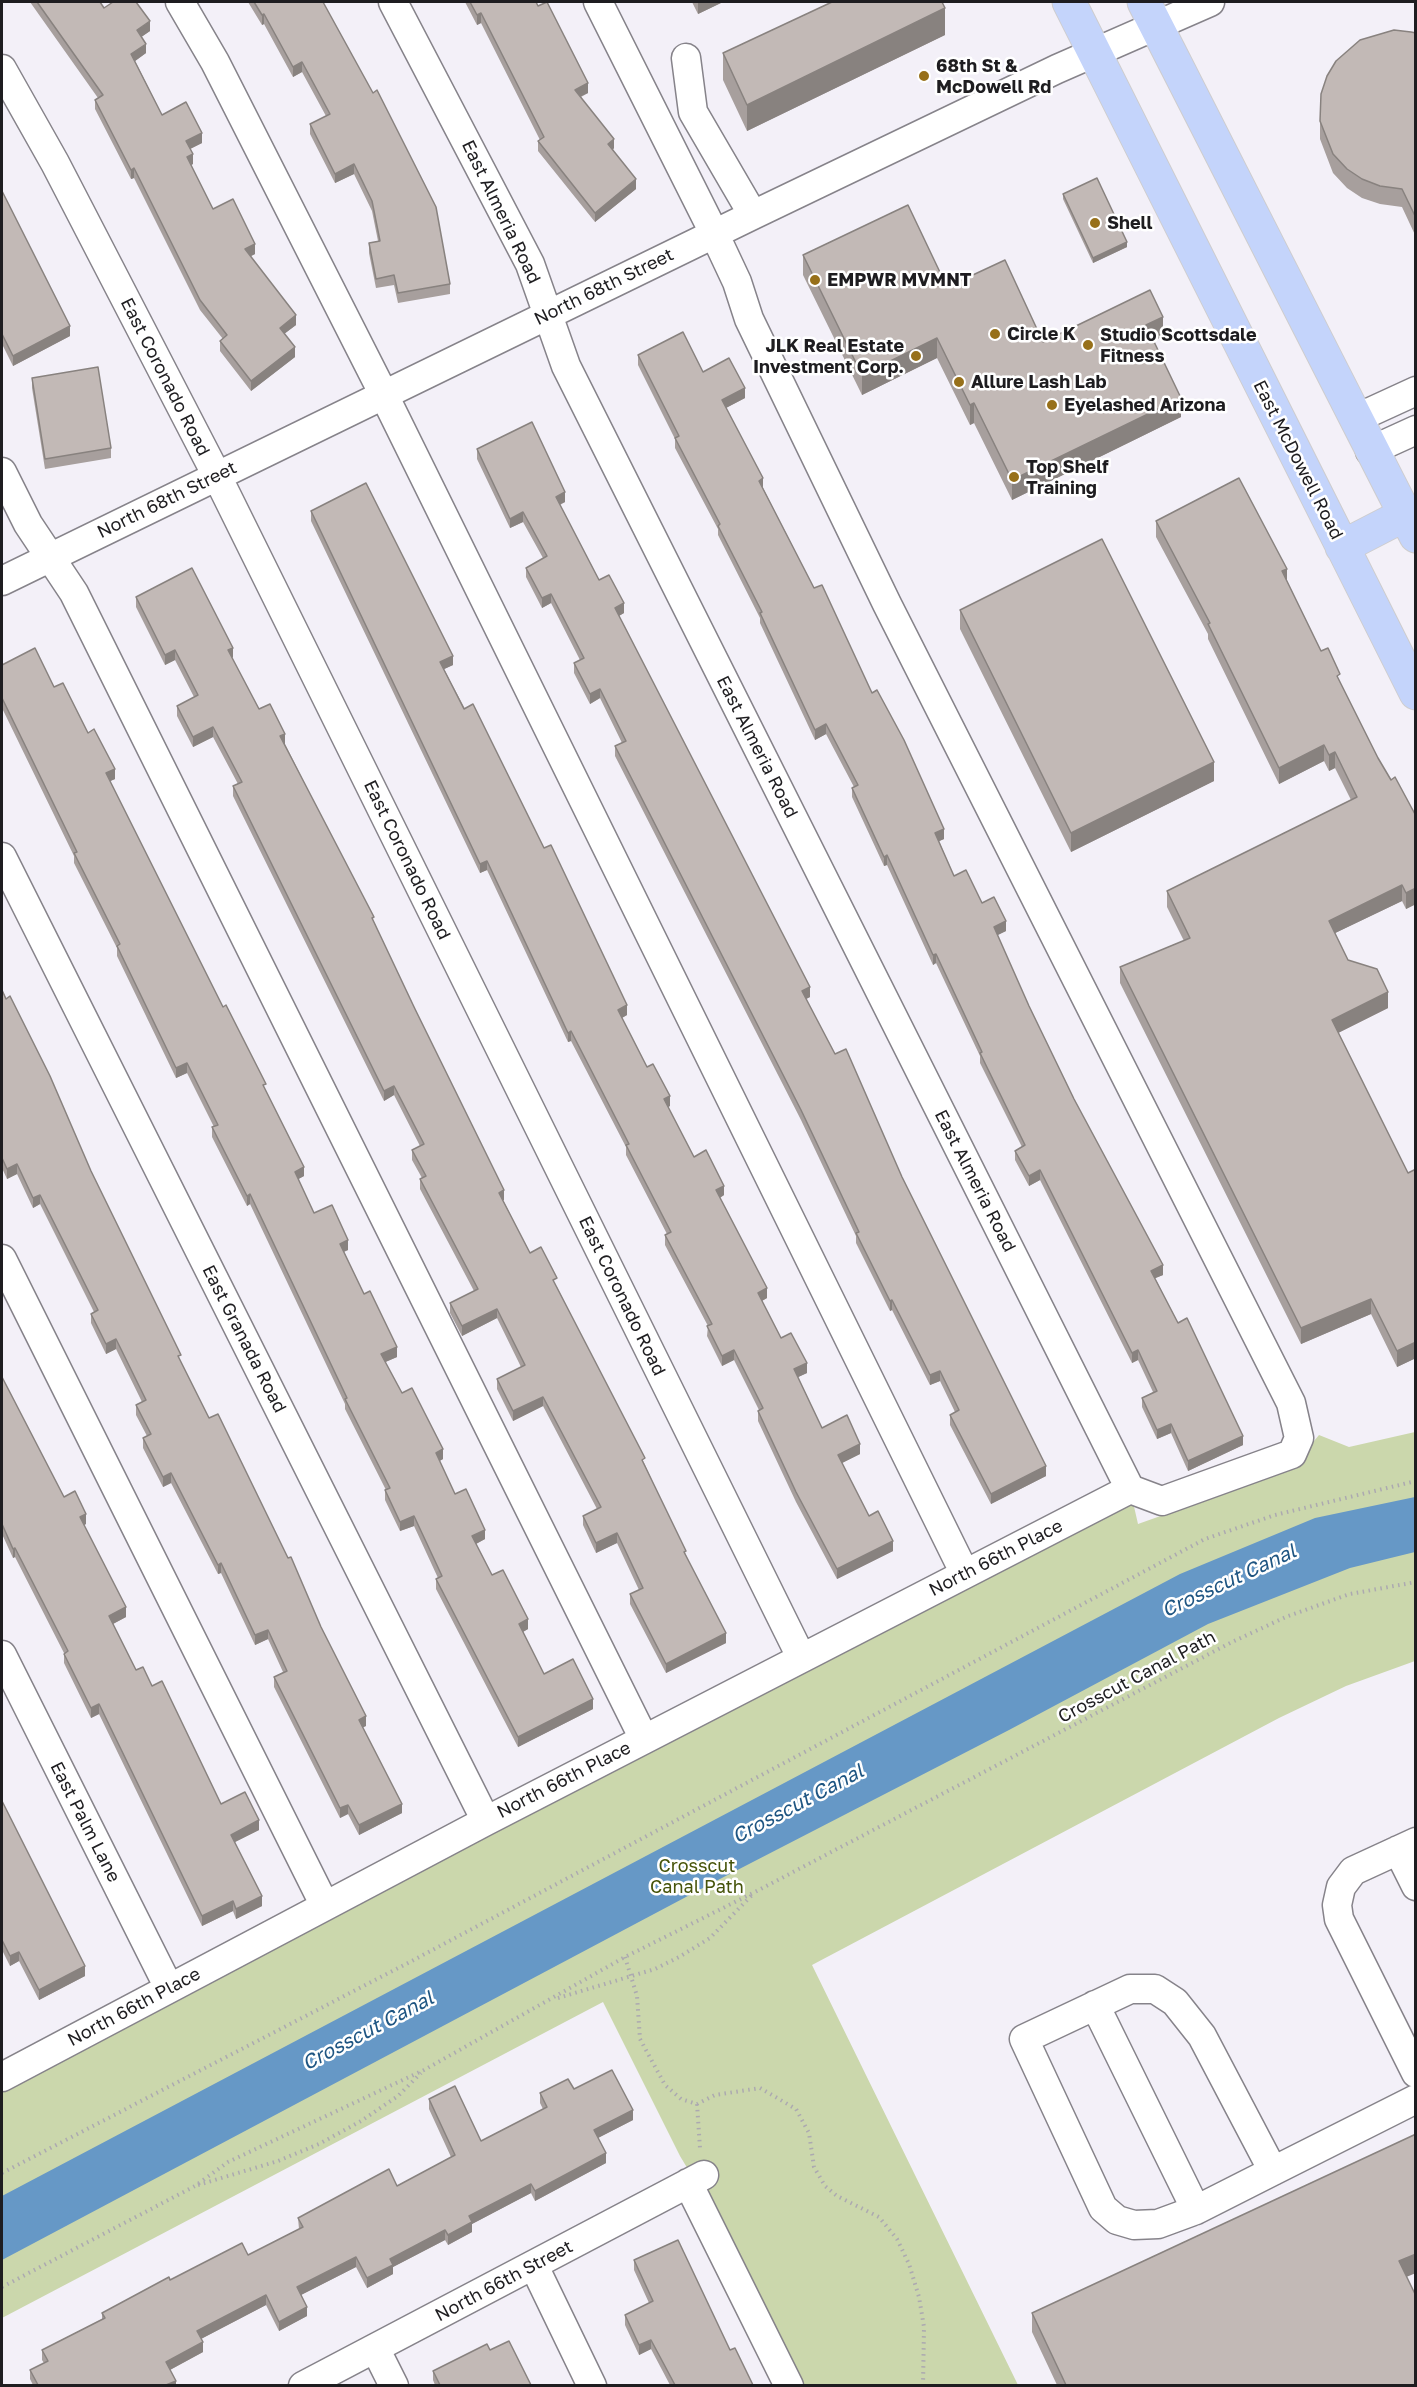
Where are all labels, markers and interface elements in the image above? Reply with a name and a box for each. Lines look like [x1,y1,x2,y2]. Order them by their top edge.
place label: 68th St & McDowell Rd [936,55,1051,98]
marker: 68th St & McDowell Rd [917,69,931,83]
street label: East Almeria Road [457,137,545,287]
place label: Shell [1107,212,1153,234]
marker: Shell [1088,216,1102,230]
street label: North 68th Street [531,244,677,330]
place label: EMPWR MVMNT [827,269,972,291]
marker: EMPWR MVMNT [808,273,822,287]
street label: East Coronado Road [116,294,214,460]
place label: Circle K [1007,323,1076,345]
place label: Studio Scottsdale Fitness [1100,324,1257,366]
marker: Circle K [988,327,1002,341]
place label: JLK Real Estate Investment Corp. [753,335,904,378]
marker: Studio Scottsdale Fitness [1081,338,1095,352]
marker: JLK Real Estate Investment Corp. [909,349,923,363]
place label: Allure Lash Lab [971,371,1107,393]
marker: Allure Lash Lab [952,375,966,389]
street label: East McDowell Road [1248,377,1348,543]
place label: Eyelashed Arizona [1064,394,1226,416]
marker: Eyelashed Arizona [1045,398,1059,412]
place label: Top Shelf Training [1026,456,1108,498]
street label: North 68th Street [94,457,240,543]
marker: Top Shelf Training [1007,470,1021,484]
street label: East Almeria Road [712,672,802,822]
street label: East Coronado Road [359,777,455,943]
street label: East Almeria Road [930,1106,1020,1256]
street label: East Coronado Road [574,1213,670,1379]
street label: East Granada Road [197,1261,291,1417]
street label: North 66th Place [926,1515,1066,1601]
water label: Crosscut Canal [1158,1539,1300,1623]
street label: Crosscut Canal Path [1055,1626,1219,1728]
street label: North 66th Place [494,1737,634,1823]
street label: East Palm Lane [45,1758,125,1886]
water label: Crosscut Canal [728,1759,868,1849]
park label: Crosscut Canal Path [650,1855,744,1898]
street label: North 66th Place [64,1963,204,2051]
water label: Crosscut Canal [298,1986,438,2076]
street label: North 66th Street [432,2236,576,2326]

